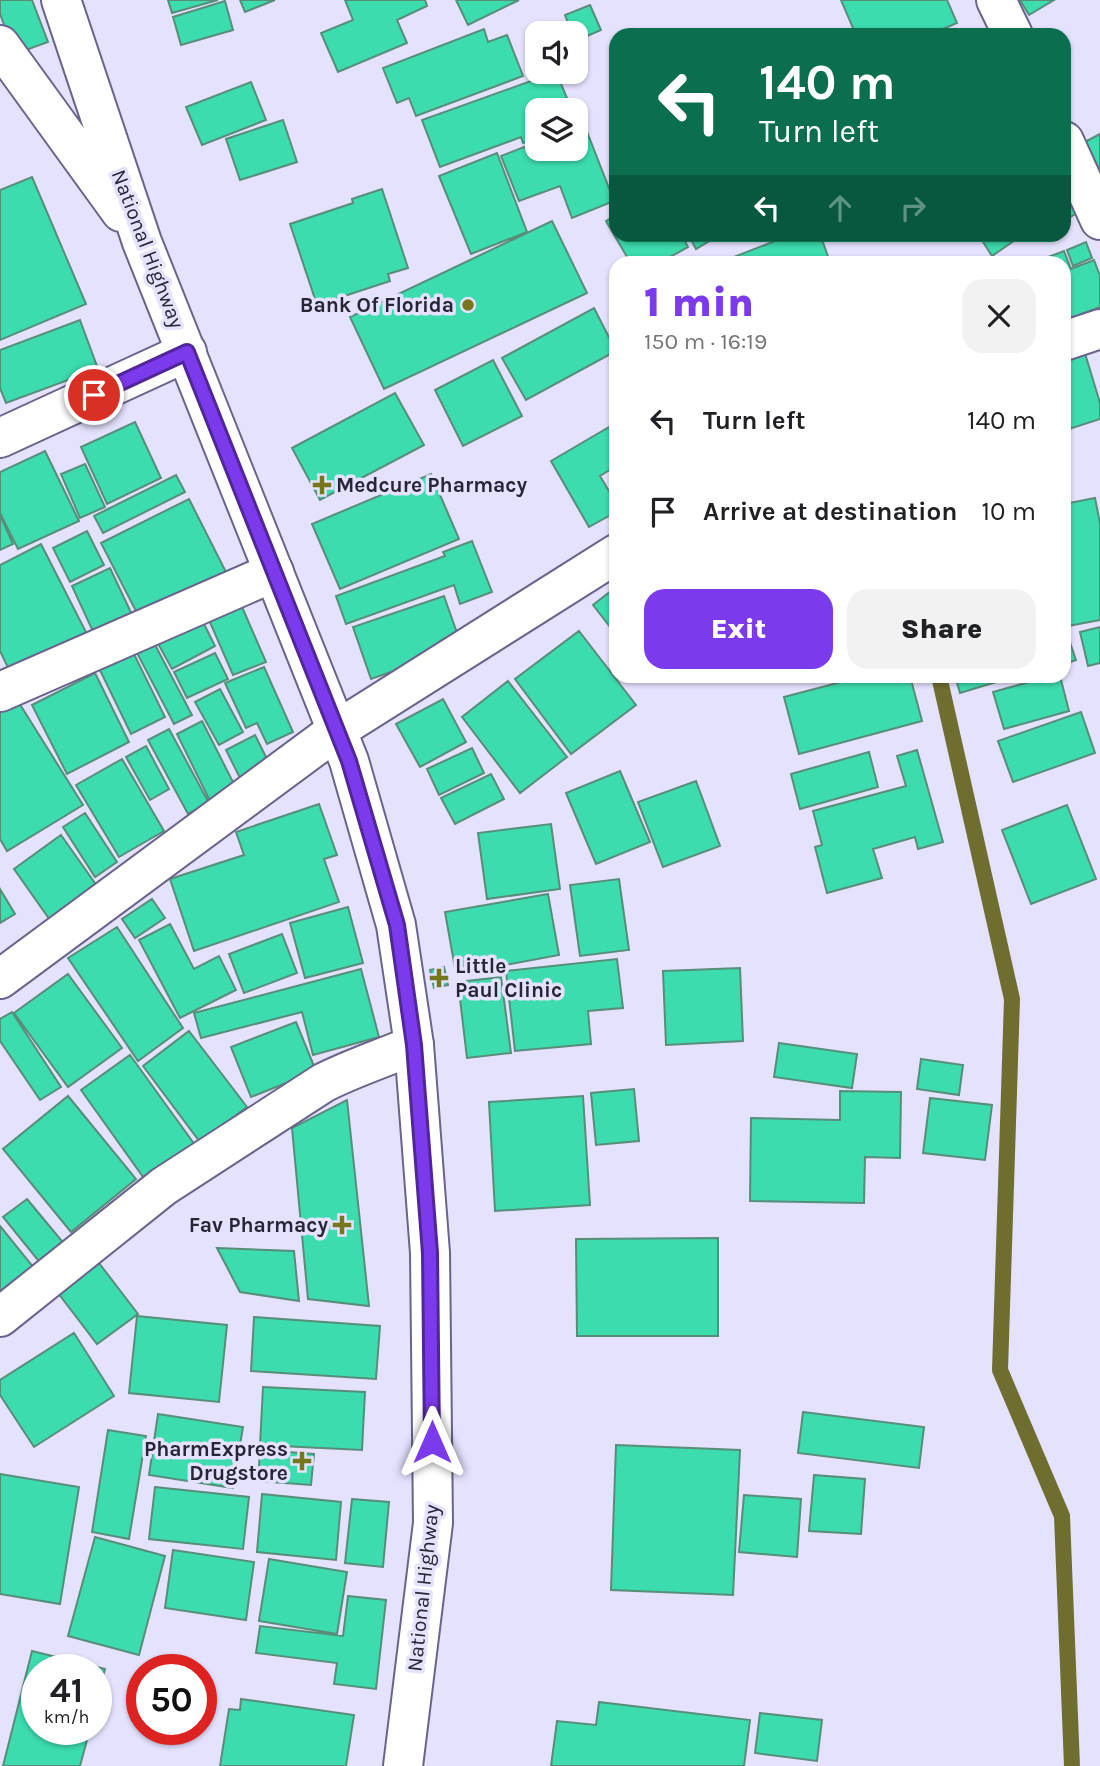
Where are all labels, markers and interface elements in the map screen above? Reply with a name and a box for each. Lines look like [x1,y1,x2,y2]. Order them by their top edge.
map controls [525,21,588,161]
button: sound [525,21,588,84]
text: 140 m [759,54,896,111]
icon: left [644,56,735,147]
button: layers [525,98,588,161]
text: Turn left [759,113,879,150]
street label: National Highway [107,166,189,332]
icon: left [748,189,786,227]
icon: ahead [821,189,859,227]
icon: right [894,189,932,227]
text: 1 min [644,277,754,327]
button: close [962,279,1036,353]
place label: Bank Of Florida [300,293,454,317]
marker: Bank Of Florida [460,297,476,313]
text: 150 m · 16:19 [644,328,767,355]
pin [64,365,124,425]
icon: arrive [75,376,113,414]
icon: left [644,402,682,440]
text: Turn left [703,405,805,436]
text: 140 m [967,405,1036,436]
place label: Medcure Pharmacy [336,473,527,497]
marker: Medcure Pharmacy [314,477,330,493]
icon: arrive [644,493,682,531]
text: Arrive at destination [703,496,957,527]
text: 10 m [981,496,1036,527]
button: Exit [644,589,833,669]
button: Share [847,589,1036,669]
place label: Little Paul Clinic [455,954,562,1002]
marker: Little Paul Clinic [429,968,449,988]
place label: Fav Pharmacy [189,1213,328,1237]
marker: Fav Pharmacy [334,1217,350,1233]
position arrow [395,1405,469,1479]
place label: PharmExpress Drugstore [144,1437,288,1485]
marker: PharmExpress Drugstore [294,1453,310,1469]
street label: National Highway [402,1503,444,1673]
speed limit sign: 50 [126,1654,217,1745]
text: 41 [50,1670,83,1711]
text: km/h [44,1706,89,1728]

